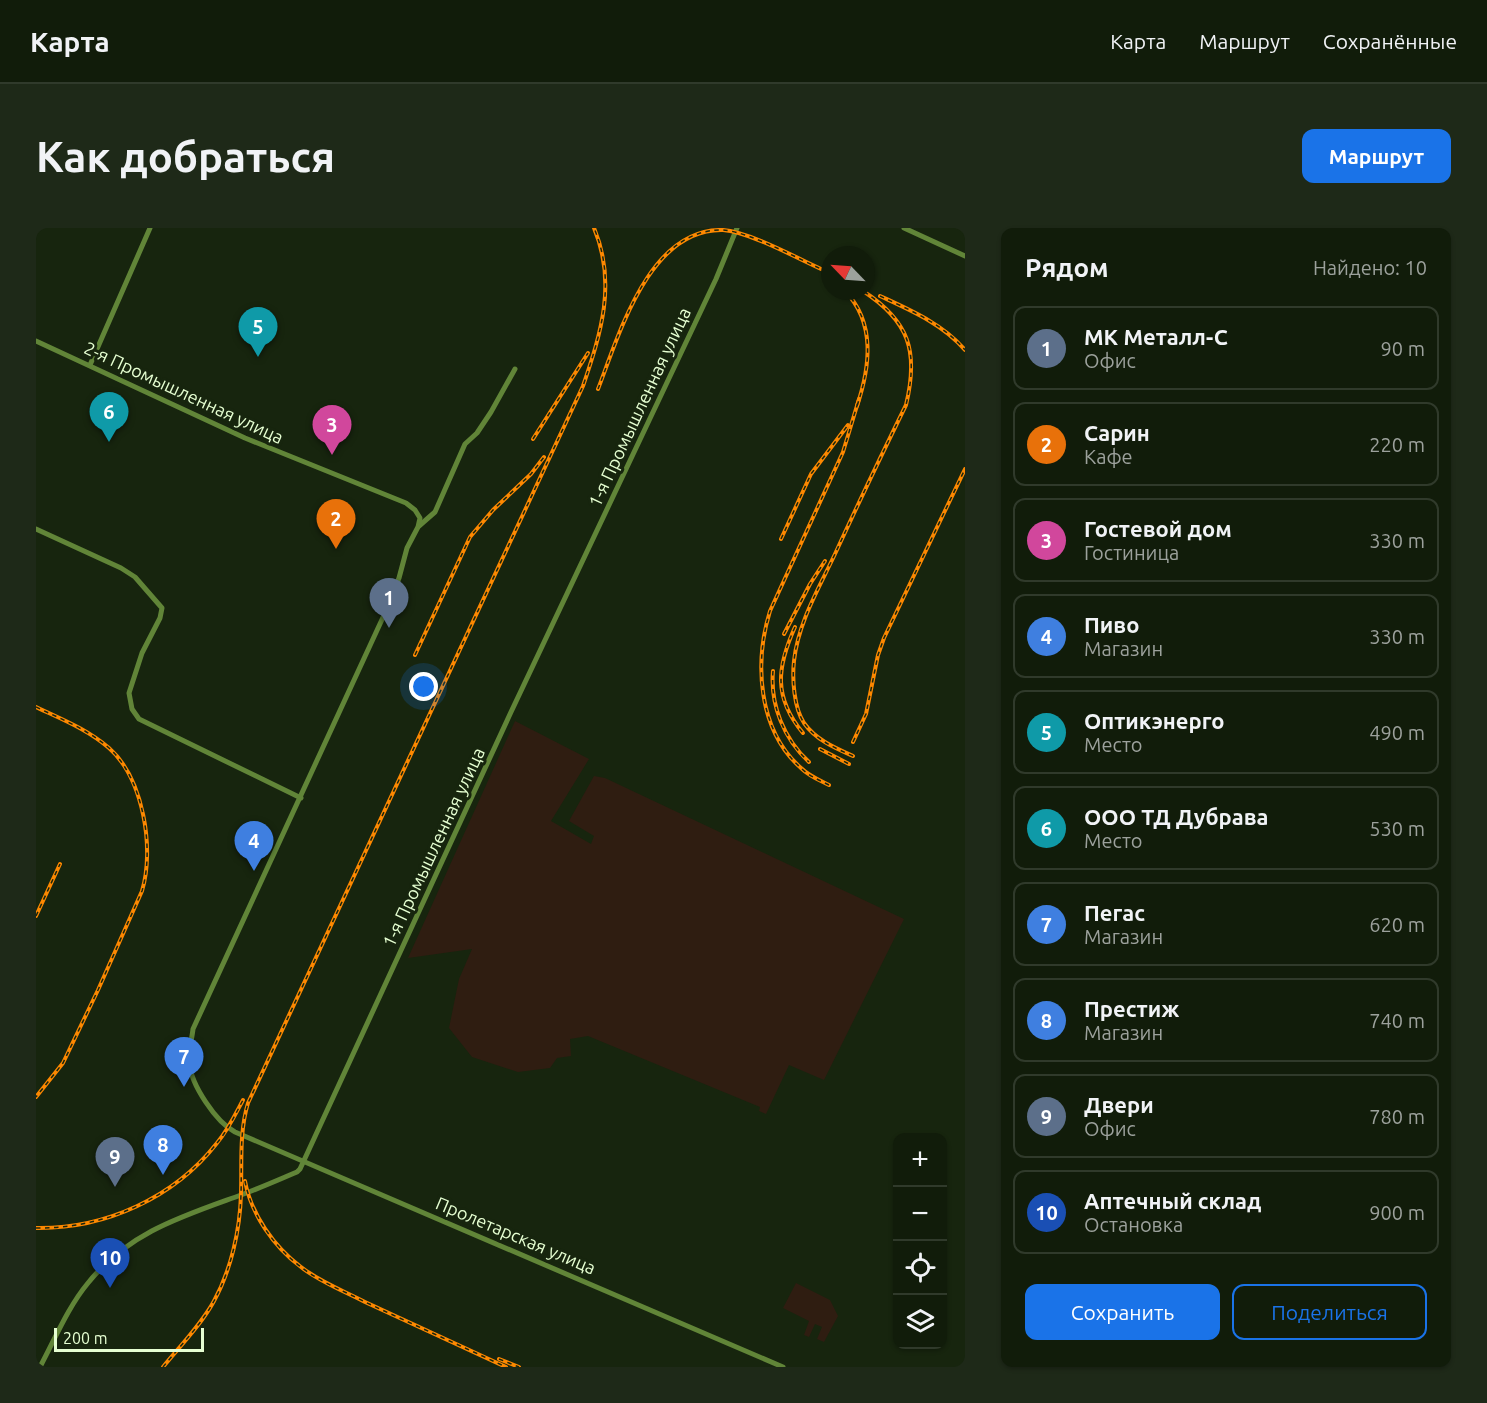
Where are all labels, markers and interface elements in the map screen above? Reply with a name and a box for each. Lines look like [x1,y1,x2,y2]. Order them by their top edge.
text: Карта [30,26,110,57]
text: Карта [1110,29,1166,53]
text: Маршрут [1199,29,1290,53]
text: Сохранённые [1323,29,1457,53]
button: Маршрут [1302,129,1451,183]
text: Как добраться [36,133,335,180]
north arrow [821,246,875,300]
text: Рядом [1025,253,1109,282]
text: Найдено: 10 [1313,256,1427,279]
street label: 1-я Промышленная улица [584,304,694,510]
pin: 5 [238,308,278,357]
text: МК Металл-С [1084,324,1228,349]
street label: 2-я Промышленная улица [81,337,287,447]
text: 1 [1041,337,1052,360]
text: 90 m [1381,337,1425,360]
text: Офис [1084,349,1136,372]
pin: 6 [90,392,128,442]
pin: 3 [312,406,352,455]
text: Сарин [1084,420,1150,445]
text: 2 [1041,433,1052,456]
text: 220 m [1369,433,1425,456]
text: Кафе [1084,445,1133,468]
pin: 2 [316,500,356,549]
text: Гостевой дом [1084,516,1232,541]
text: 3 [1041,529,1052,552]
text: 330 m [1369,529,1425,552]
text: Гостиница [1084,541,1179,564]
pin: 1 [370,578,408,628]
text: Пиво [1084,612,1139,637]
text: 4 [1041,625,1052,648]
text: 330 m [1369,625,1425,648]
text: Магазин [1084,637,1163,660]
your location [409,672,438,701]
text: Оптикэнерго [1084,708,1225,733]
text: 5 [1041,721,1052,744]
text: 490 m [1369,721,1425,744]
text: Место [1084,733,1143,756]
street label: 1-я Промышленная улица [378,744,488,950]
text: ООО ТД Дубрава [1084,804,1269,829]
text: 6 [1041,817,1052,840]
text: 530 m [1369,817,1425,840]
pin: 4 [234,822,274,871]
text: Место [1084,829,1143,852]
text: Пегас [1084,900,1145,925]
text: 7 [1041,913,1052,936]
text: 620 m [1369,913,1425,936]
text: Магазин [1084,925,1163,948]
text: Престиж [1084,996,1179,1021]
text: 8 [1041,1009,1052,1032]
text: 740 m [1369,1009,1425,1032]
text: Магазин [1084,1021,1163,1044]
pin: 7 [164,1038,204,1087]
text: Двери [1084,1092,1154,1117]
text: 9 [1041,1105,1052,1128]
text: 780 m [1369,1105,1425,1128]
text: Офис [1084,1117,1136,1140]
pin: 8 [144,1126,182,1175]
map controls [893,1133,947,1349]
button: + [893,1133,947,1187]
pin: 9 [96,1138,134,1187]
button: − [893,1187,947,1241]
text: Аптечный склад [1084,1188,1261,1213]
street label: Пролетарская улица [433,1192,599,1278]
text: 10 [1035,1201,1058,1224]
text: 900 m [1369,1201,1425,1224]
text: Остановка [1084,1213,1183,1236]
pin: 10 [90,1238,130,1288]
button: locate [893,1241,947,1295]
button: Сохранить [1025,1284,1220,1340]
button: Поделиться [1232,1284,1427,1340]
button: layers [893,1295,947,1349]
scale bar [54,1325,204,1352]
text: 200 m [63,1329,108,1347]

